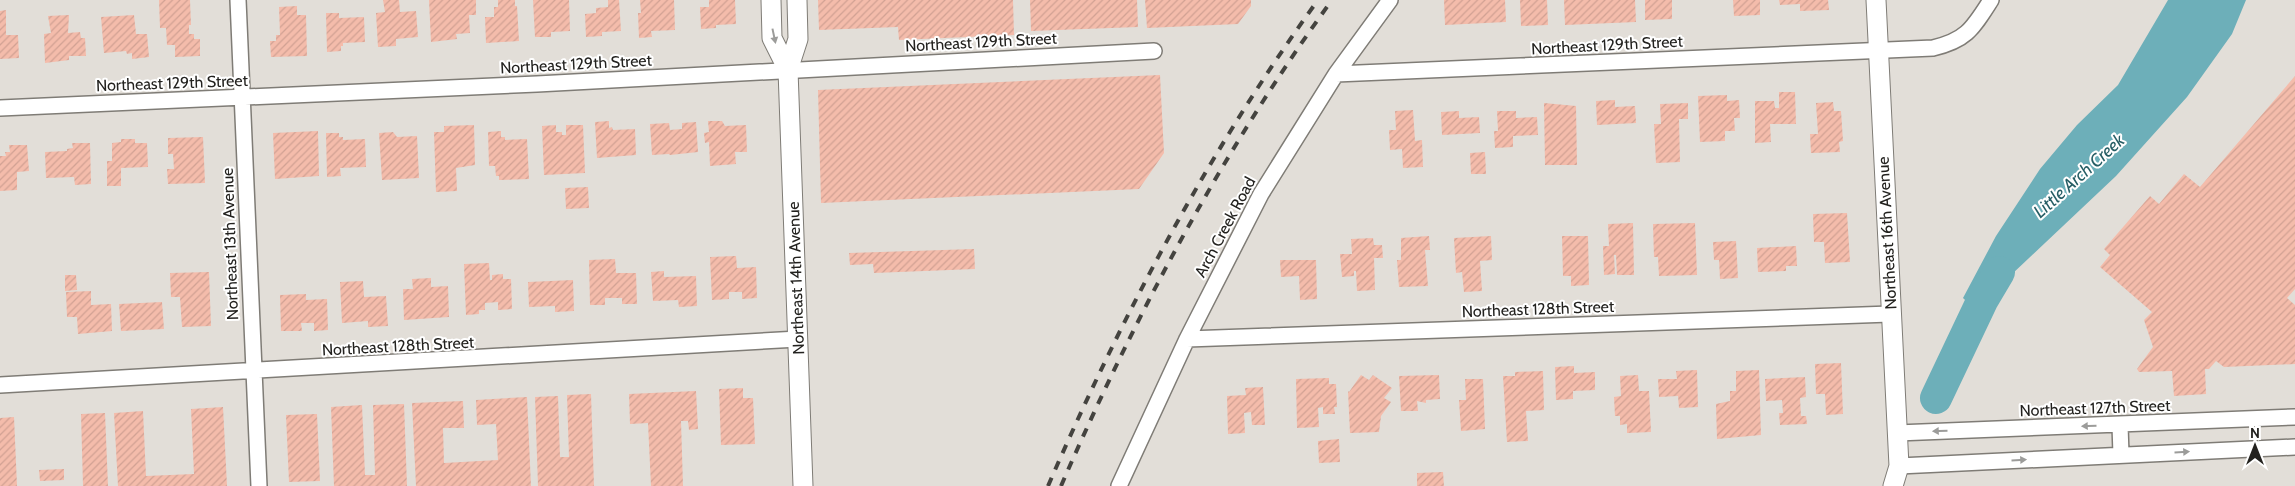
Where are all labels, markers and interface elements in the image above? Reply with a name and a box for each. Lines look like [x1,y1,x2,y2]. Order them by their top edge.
one-way arrow [770,29,778,45]
street label: Northeast 129th Street [905,29,1058,55]
street label: Northeast 129th Street [1531,32,1684,58]
street label: Northeast 129th Street [500,51,653,77]
street label: Northeast 129th Street [96,71,249,95]
water label: Little Arch Creek [2029,129,2130,223]
street label: Northeast 16th Avenue [1874,156,1900,310]
street label: Northeast 13th Avenue [218,167,242,321]
street label: Arch Creek Road [1191,174,1259,280]
street label: Northeast 14th Avenue [784,201,808,355]
street label: Northeast 128th Street [1461,297,1615,321]
street label: Northeast 128th Street [321,332,475,359]
street label: Northeast 127th Street [2019,396,2171,420]
north arrow [2230,421,2280,471]
one-way arrow [2081,422,2097,430]
text: N [2250,424,2260,442]
one-way arrow [1932,428,1948,436]
one-way arrow [2174,447,2190,455]
one-way arrow [2012,456,2028,464]

